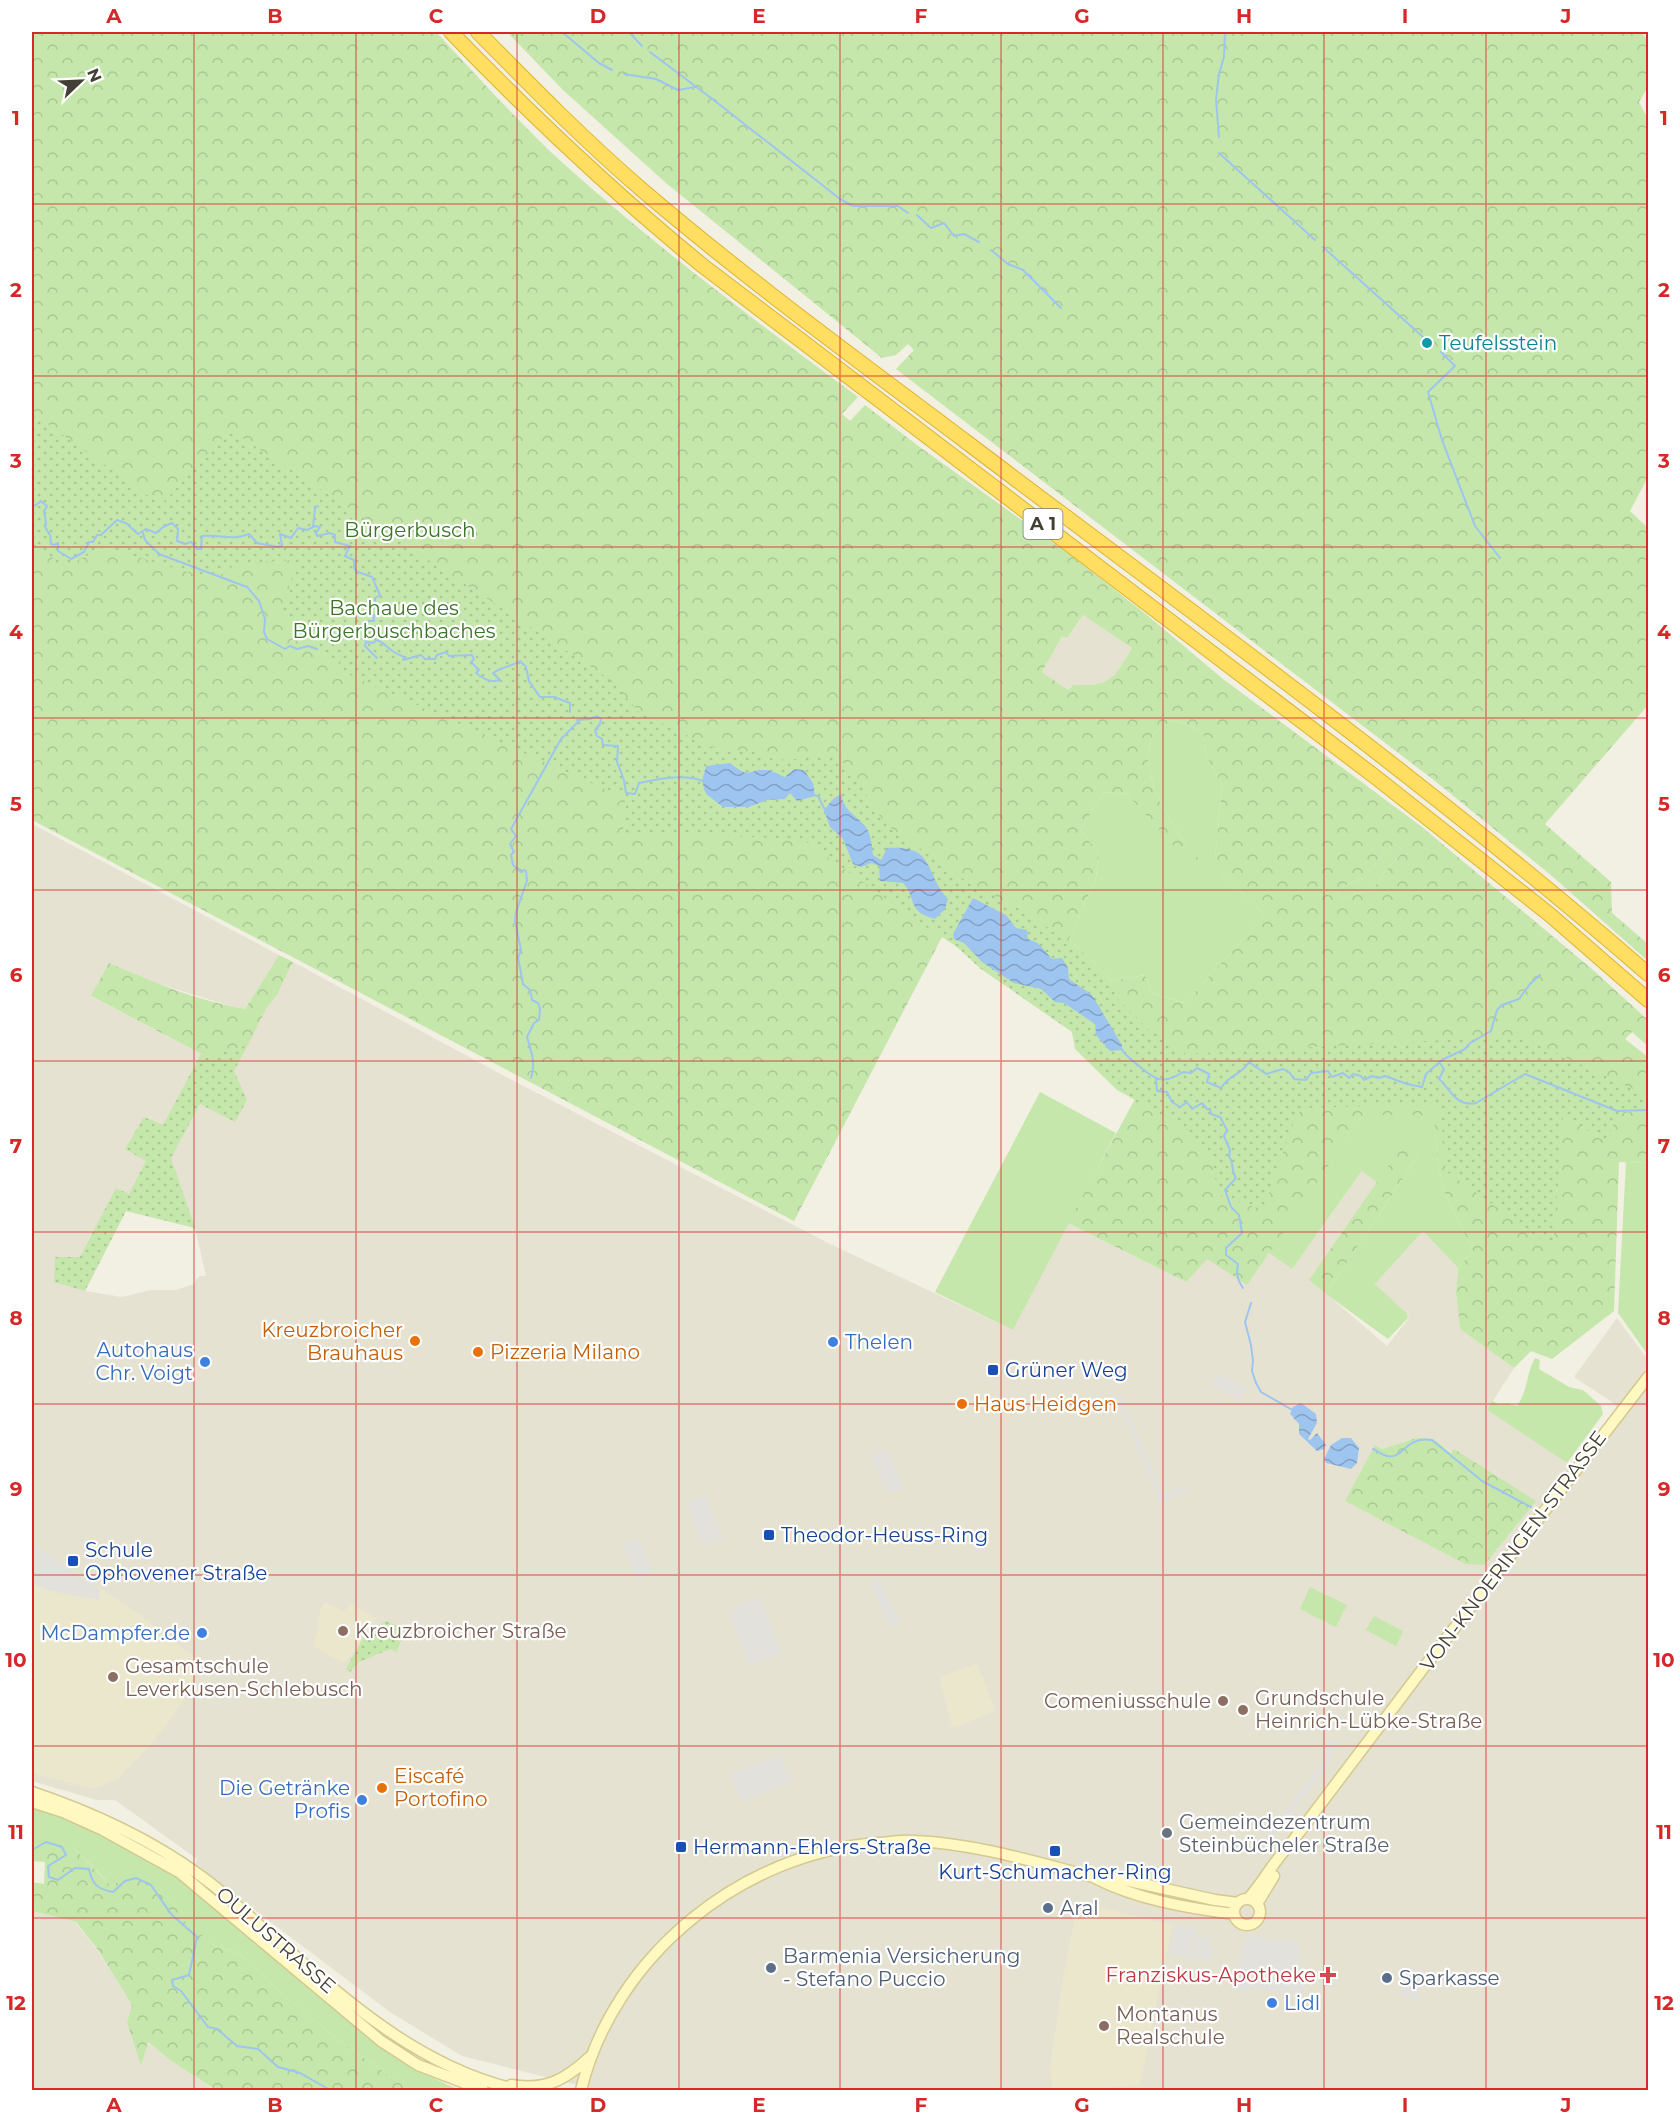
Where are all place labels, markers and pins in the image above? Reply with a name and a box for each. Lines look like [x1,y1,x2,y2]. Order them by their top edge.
place label: Teufelsstein [1439,331,1557,355]
marker: Teufelsstein [1420,336,1434,350]
place label: Kreuzbroicher Brauhaus [262,1318,403,1365]
place label: Thelen [845,1330,913,1354]
marker: Kreuzbroicher Brauhaus [408,1334,422,1348]
marker: Thelen [826,1335,840,1349]
place label: Autohaus Chr. Voigt [95,1338,193,1385]
place label: Pizzeria Milano [490,1340,640,1364]
marker: Pizzeria Milano [471,1345,485,1359]
marker: Autohaus Chr. Voigt [198,1355,212,1369]
place label: Grüner Weg [1005,1358,1128,1382]
marker: Grüner Weg [986,1363,1000,1377]
place label: Haus Heidgen [974,1392,1117,1416]
marker: Haus Heidgen [955,1397,969,1411]
place label: Theodor-Heuss-Ring [781,1523,988,1547]
marker: Theodor-Heuss-Ring [762,1528,776,1542]
place label: Schule Ophovener Straße [85,1538,267,1585]
marker: Schule Ophovener Straße [66,1554,80,1568]
place label: Kreuzbroicher Straße [355,1619,567,1643]
place label: McDampfer.de [40,1621,190,1645]
marker: Kreuzbroicher Straße [336,1624,350,1638]
marker: McDampfer.de [195,1626,209,1640]
place label: Gesamtschule Leverkusen-Schlebusch [125,1654,363,1701]
marker: Gesamtschule Leverkusen-Schlebusch [106,1670,120,1684]
place label: Grundschule Heinrich-Lübke-Straße [1255,1686,1482,1733]
place label: Comeniusschule [1044,1689,1211,1713]
marker: Comeniusschule [1216,1694,1230,1708]
marker: Grundschule Heinrich-Lübke-Straße [1236,1703,1250,1717]
place label: Eiscafé Portofino [394,1764,488,1811]
place label: Die Getränke Profis [219,1776,350,1823]
marker: Eiscafé Portofino [375,1781,389,1795]
marker: Die Getränke Profis [355,1793,369,1807]
place label: Gemeindezentrum Steinbücheler Straße [1179,1810,1389,1857]
marker: Gemeindezentrum Steinbücheler Straße [1160,1826,1174,1840]
place label: Hermann-Ehlers-Straße [693,1835,931,1859]
marker: Hermann-Ehlers-Straße [674,1840,688,1854]
marker: Kurt-Schumacher-Ring [1048,1844,1062,1858]
place label: Kurt-Schumacher-Ring [938,1860,1172,1884]
place label: Aral [1060,1896,1099,1920]
marker: Aral [1041,1901,1055,1915]
place label: Barmenia Versicherung - Stefano Puccio [783,1944,1020,1991]
marker: Barmenia Versicherung - Stefano Puccio [764,1961,778,1975]
place label: Franziskus-Apotheke [1106,1963,1316,1987]
place label: Sparkasse [1399,1966,1500,1990]
marker: Franziskus-Apotheke [1321,1968,1335,1982]
marker: Sparkasse [1380,1971,1394,1985]
place label: Lidl [1284,1991,1320,2015]
marker: Lidl [1265,1996,1279,2010]
place label: Montanus Realschule [1116,2002,1225,2049]
marker: Montanus Realschule [1097,2019,1111,2033]

